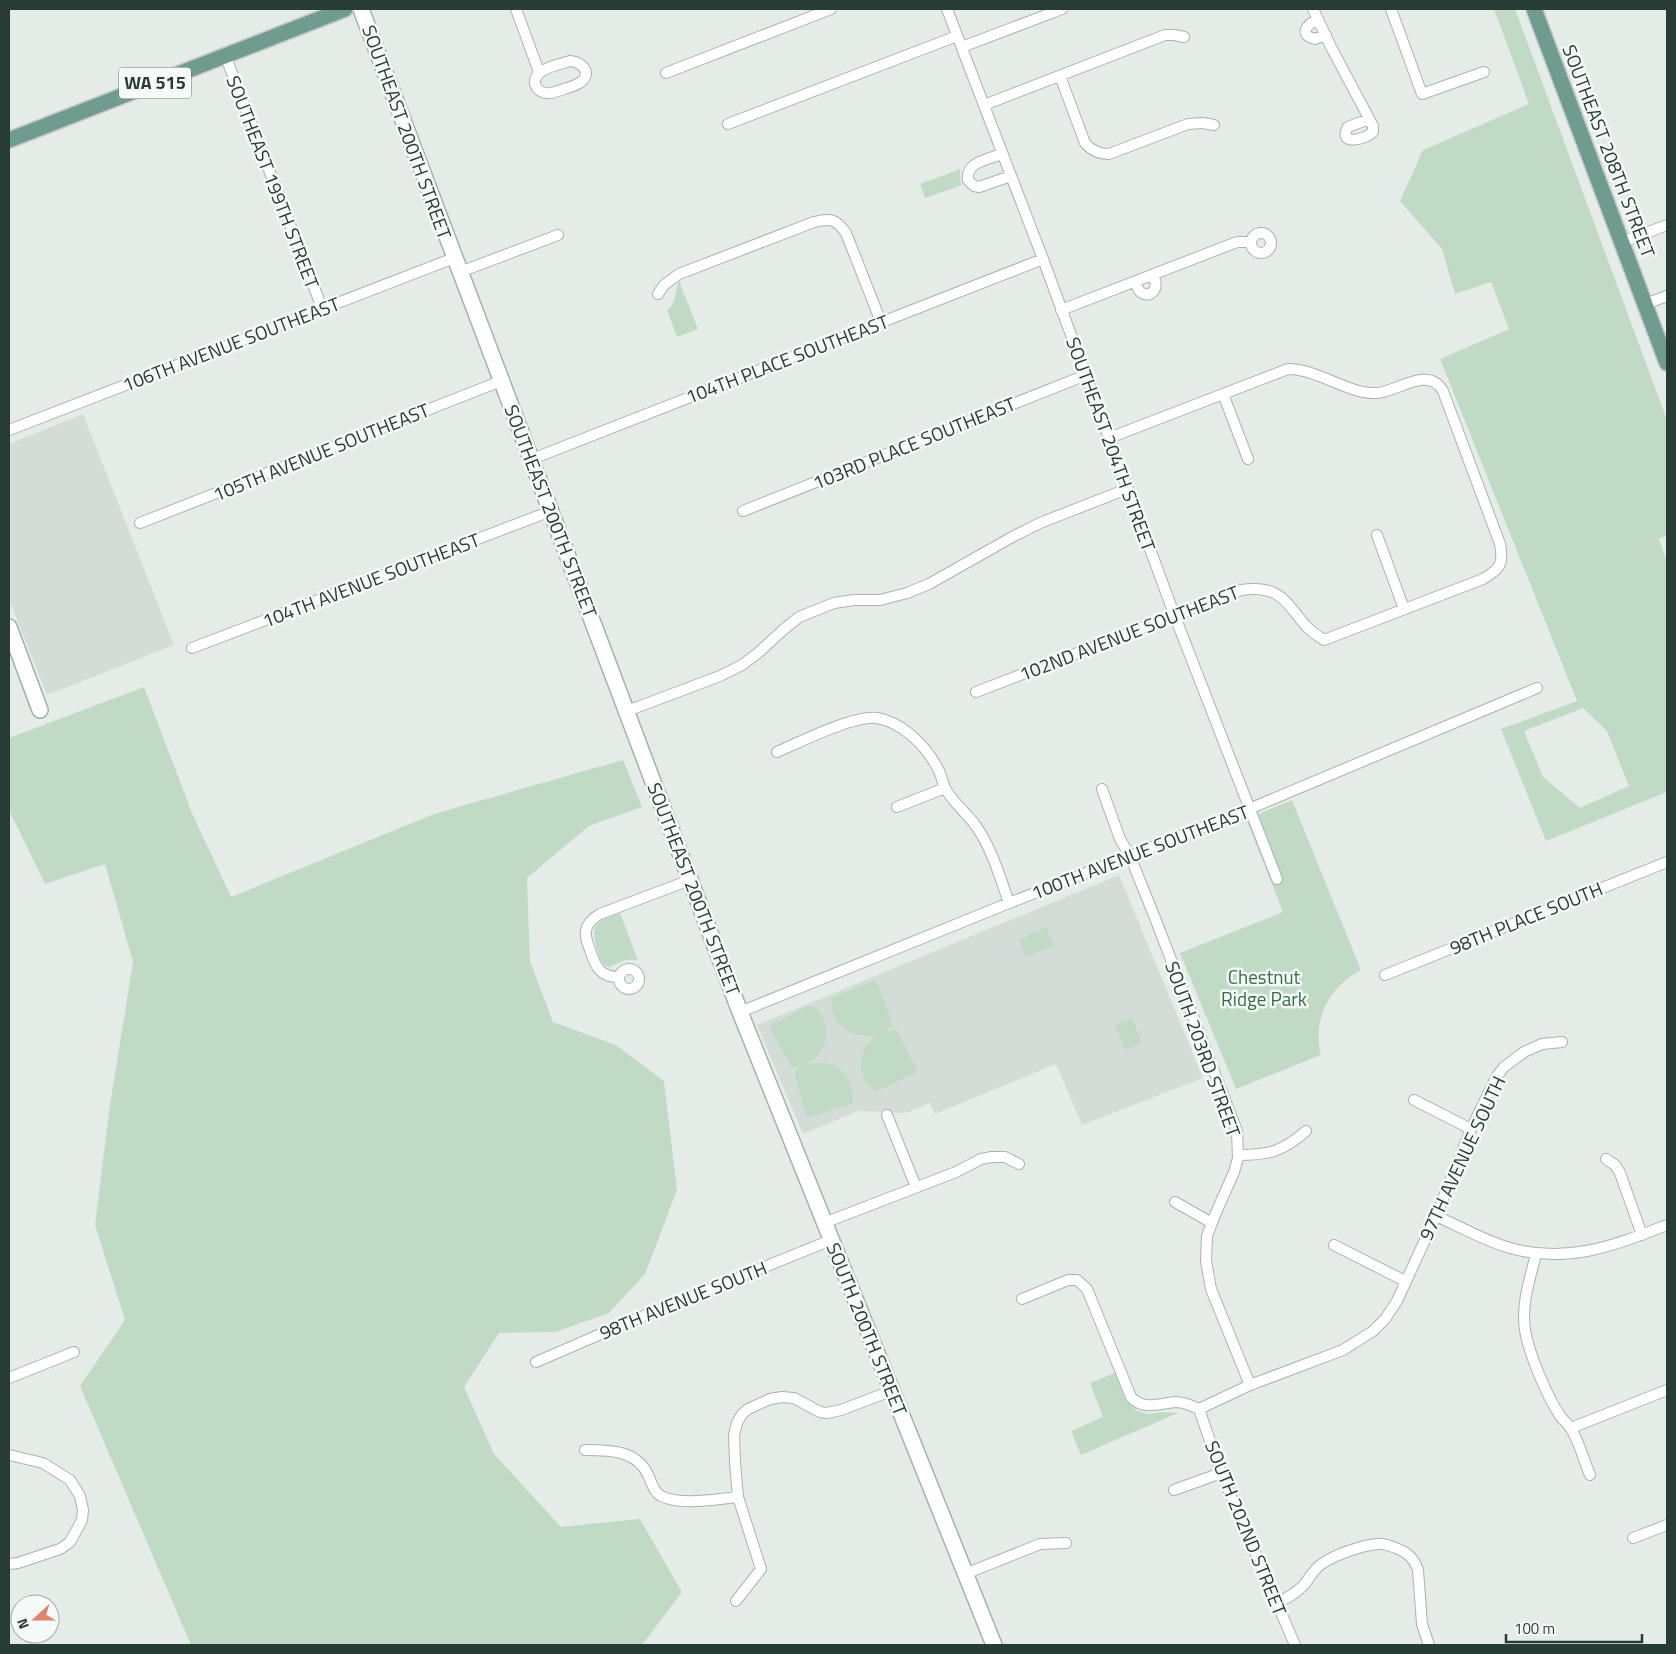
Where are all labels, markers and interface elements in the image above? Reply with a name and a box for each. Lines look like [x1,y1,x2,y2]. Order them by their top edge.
street label: SOUTHEAST 200TH STREET [355,21,460,243]
street label: SOUTHEAST 208TH STREET [1555,40,1663,262]
road number: WA 515 [119,68,191,99]
street label: SOUTHEAST 199TH STREET [219,71,327,293]
street label: 106TH AVENUE SOUTHEAST [118,289,344,398]
street label: 104TH PLACE SOUTHEAST [681,306,893,411]
street label: SOUTHEAST 204TH STREET [1059,333,1164,555]
street label: 103RD PLACE SOUTHEAST [808,389,1020,497]
street label: 105TH AVENUE SOUTHEAST [208,395,433,508]
street label: SOUTHEAST 200TH STREET [497,400,605,622]
street label: 104TH AVENUE SOUTHEAST [258,525,484,634]
street label: 102ND AVENUE SOUTHEAST [1015,577,1243,688]
street label: SOUTHEAST 200TH STREET [640,778,748,1000]
street label: 100TH AVENUE SOUTHEAST [1027,797,1253,906]
street label: 98TH PLACE SOUTH [1445,874,1607,961]
street label: SOUTH 203RD STREET [1158,957,1249,1141]
park label: Chestnut Ridge Park [1221,962,1307,1013]
street label: 97TH AVENUE SOUTH [1411,1071,1512,1245]
street label: SOUTH 200TH STREET [820,1238,915,1420]
street label: 98TH AVENUE SOUTH [595,1253,771,1346]
street label: SOUTH 202ND STREET [1198,1436,1295,1620]
north arrow [10,1594,60,1644]
scale bar [1506,1612,1642,1644]
text: N [11,1616,34,1632]
text: 100 m [1514,1617,1555,1640]

